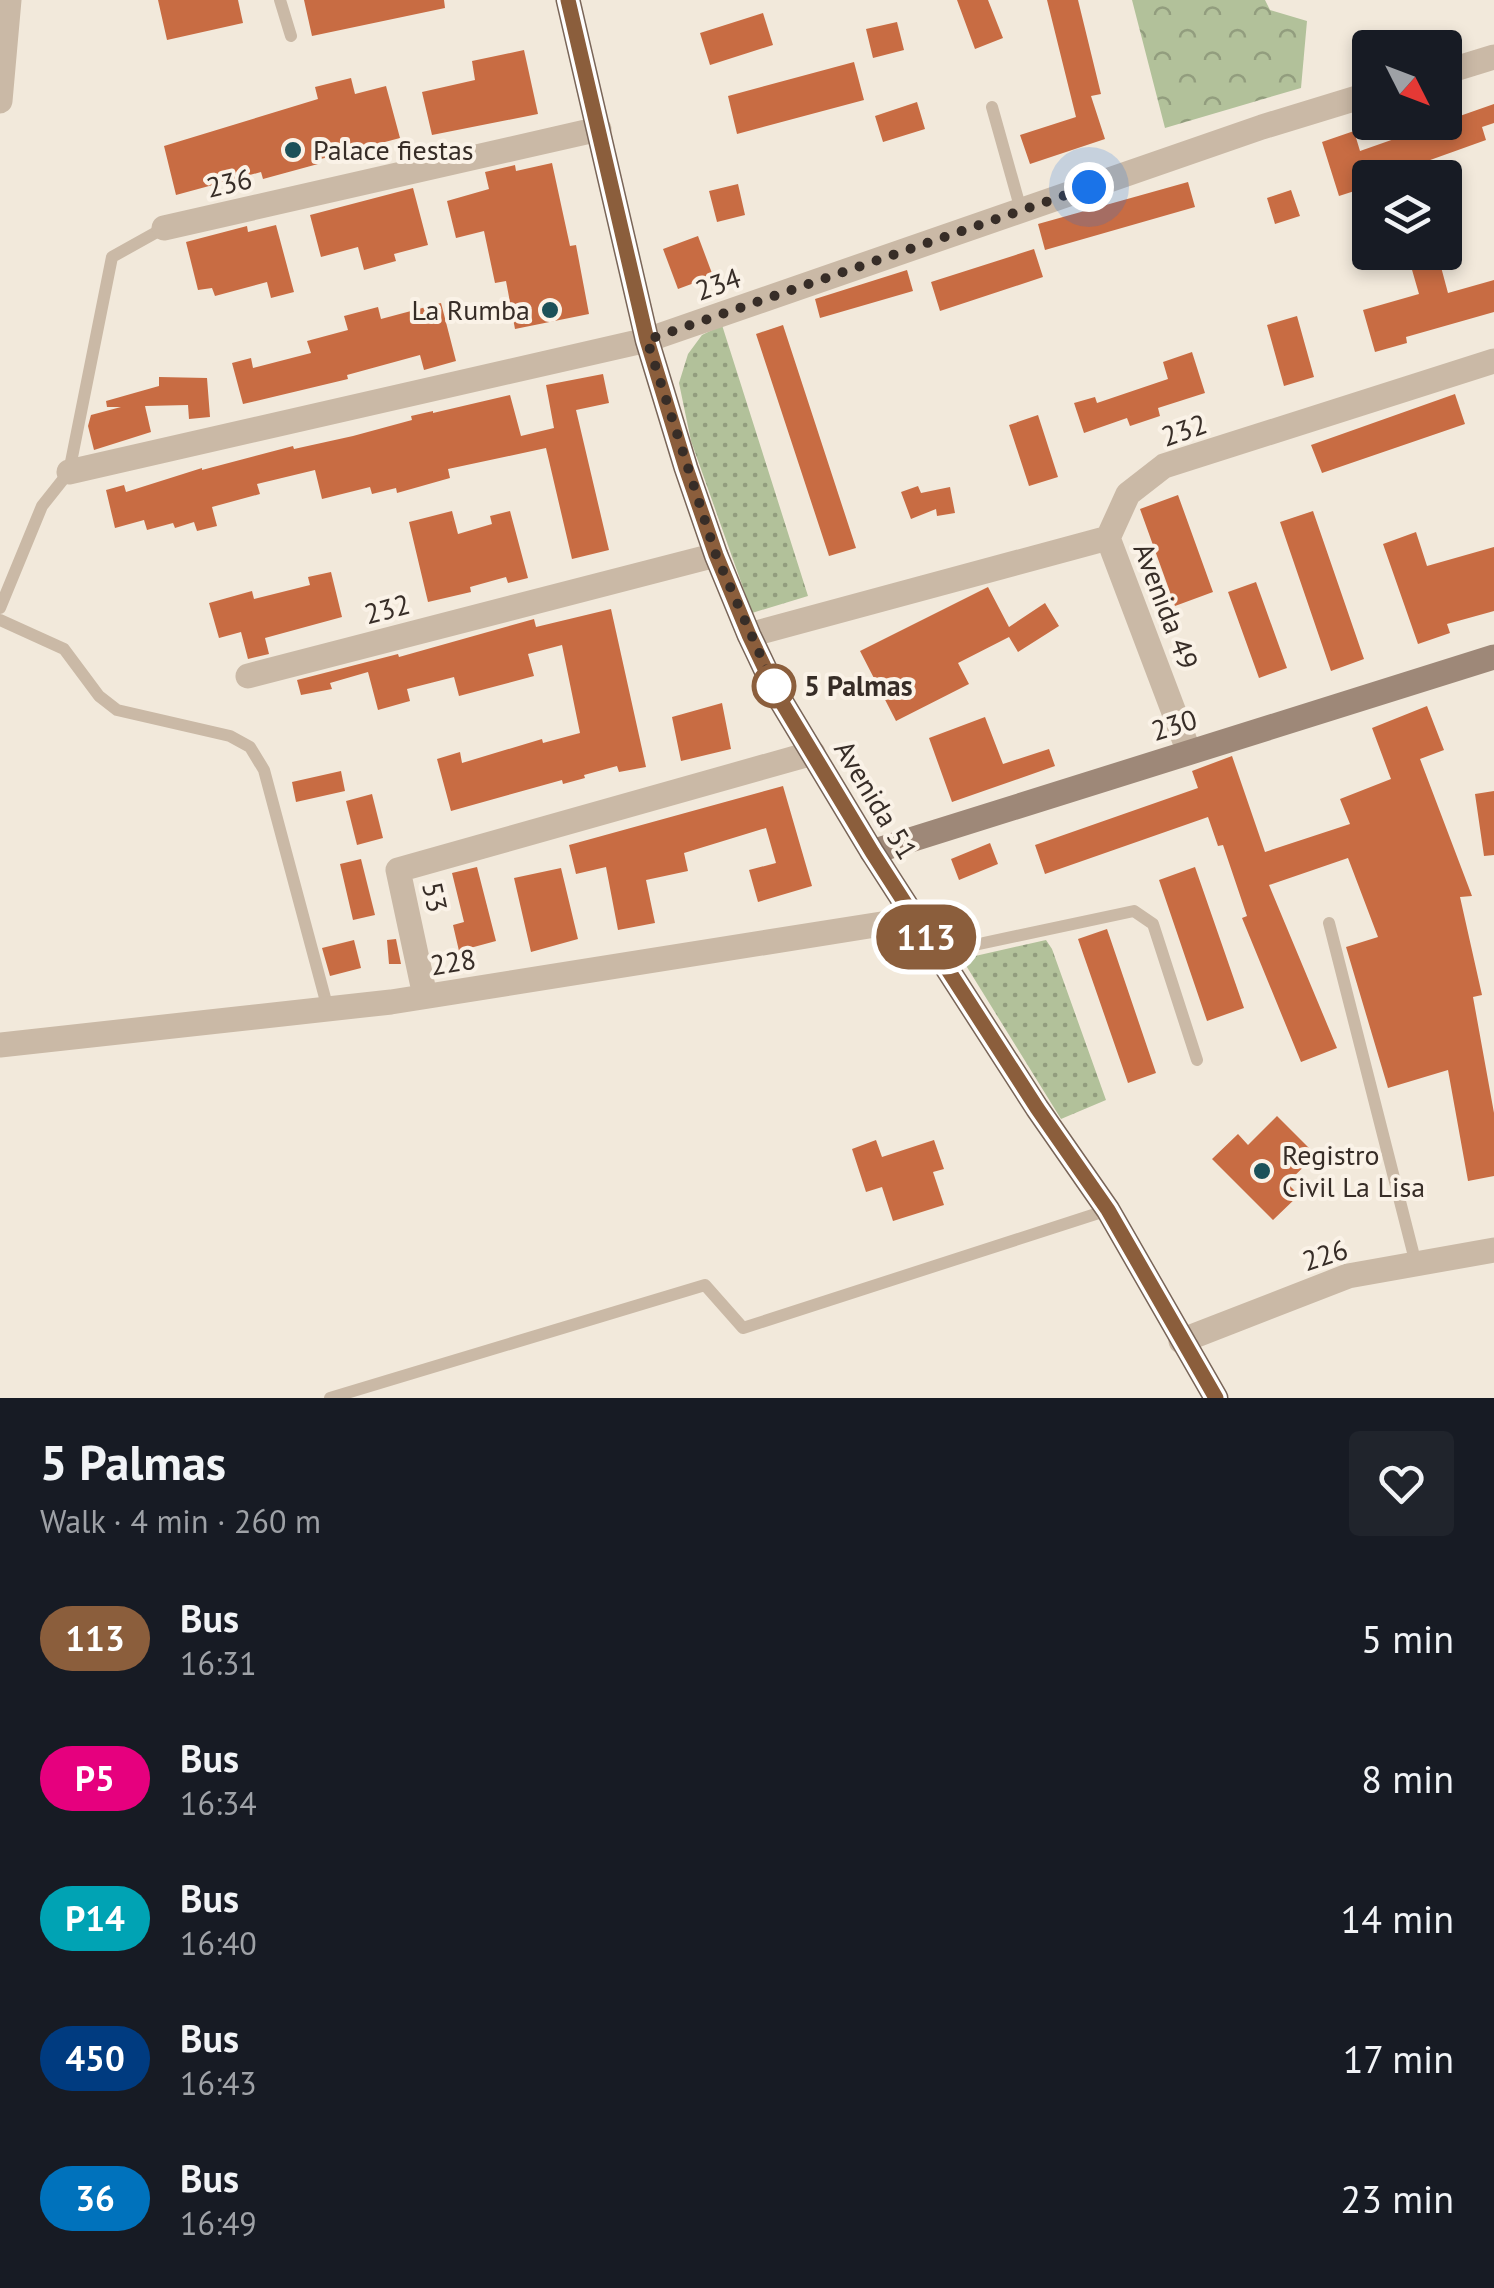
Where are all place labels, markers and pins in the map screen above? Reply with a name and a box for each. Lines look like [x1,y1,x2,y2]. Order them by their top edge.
place label: Palace fiestas [313,131,474,168]
marker: Palace fiestas [282,139,304,161]
place label: La Rumba [412,291,530,328]
marker: La Rumba [539,299,561,321]
marker: 5 Palmas [753,665,795,707]
place label: 5 Palmas [804,667,913,704]
place label: Registro Civil La Lisa [1282,1136,1425,1205]
marker: Registro Civil La Lisa [1251,1160,1273,1182]

